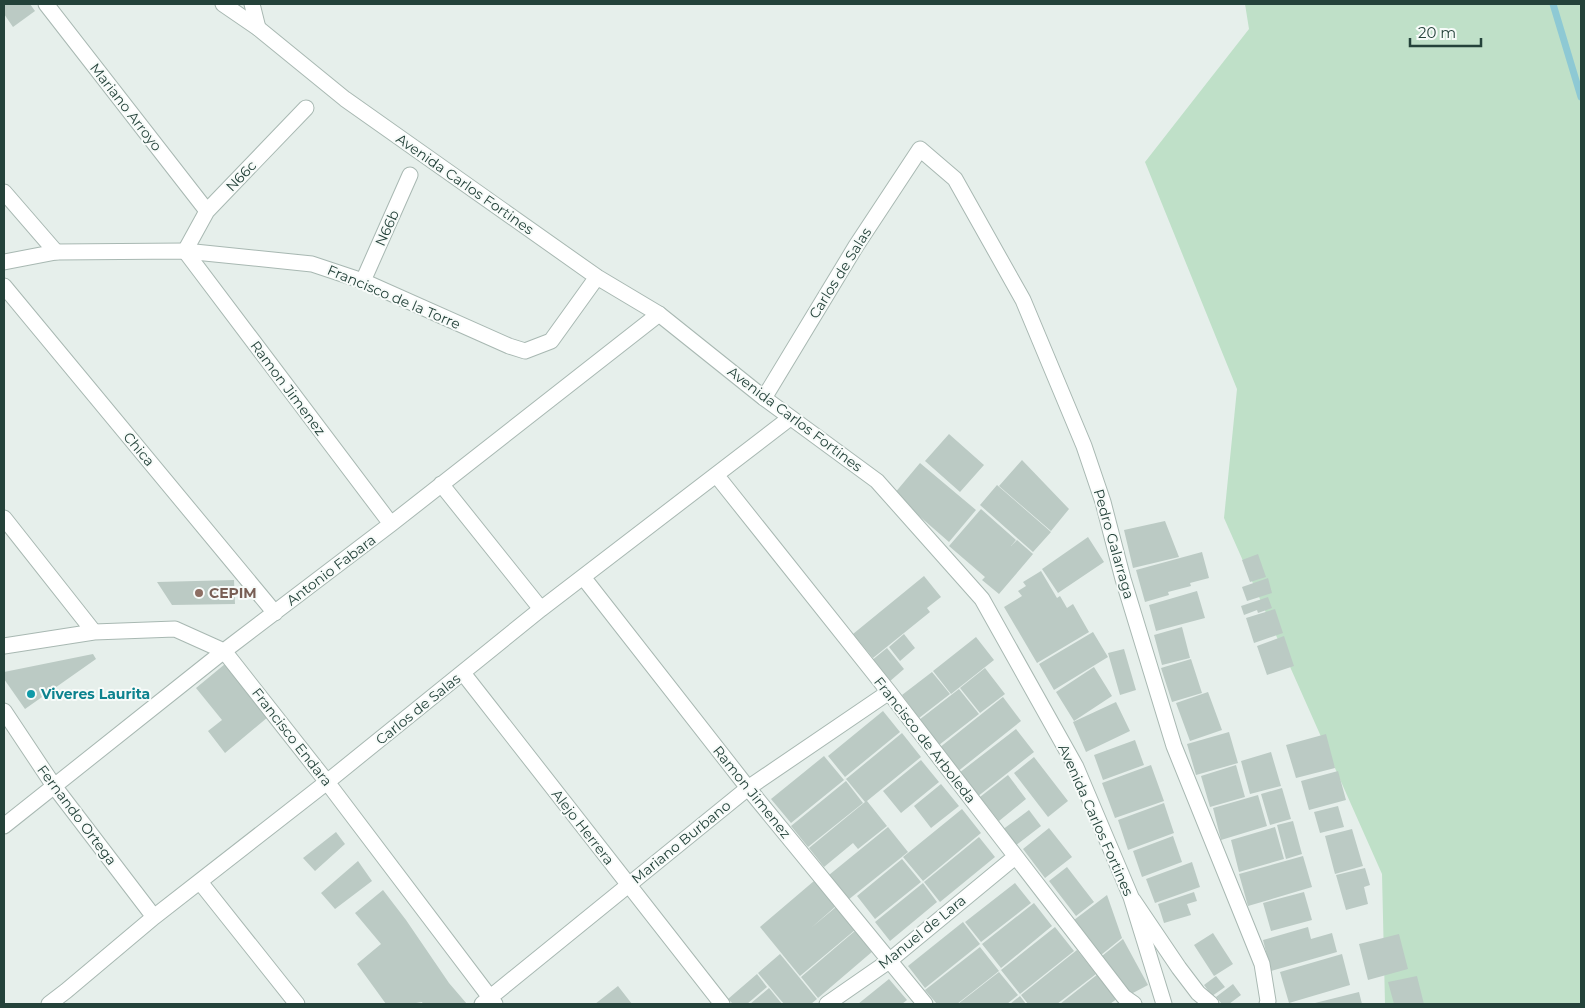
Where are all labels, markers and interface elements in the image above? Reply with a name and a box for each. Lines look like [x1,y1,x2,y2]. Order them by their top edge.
scale bar [1410,15,1481,47]
text: 20 m [1418,23,1456,42]
street label: Mariano Arroyo [86,59,166,155]
street label: Avenida Carlos Fortines [393,130,538,239]
street label: N66c [222,157,260,195]
street label: N66b [371,207,403,249]
street label: Carlos de Salas [805,224,875,322]
street label: Francisco de la Torre [325,261,463,333]
street label: Ramon Jimenez [246,337,330,439]
street label: Avenida Carlos Fortines [724,362,866,476]
street label: Chica [119,428,159,470]
street label: Pedro Galarraga [1090,487,1138,601]
street label: Antonio Fabara [283,531,379,609]
place label: CEPIM [209,584,257,602]
marker: CEPIM [193,587,205,599]
street label: Carlos de Salas [372,669,464,749]
street label: Francisco de Arboleda [870,673,980,807]
street label: Francisco Endara [248,684,336,790]
place label: Viveres Laurita [40,685,150,703]
marker: Viveres Laurita [25,688,37,700]
street label: Avenida Carlos Fortines [1054,741,1138,899]
street label: Ramon Jimenez [709,742,795,842]
street label: Fernando Ortega [33,761,121,869]
street label: Alejo Herrera [548,786,618,868]
street label: Mariano Burbano [628,796,734,888]
street label: Manuel de Lara [874,891,970,973]

